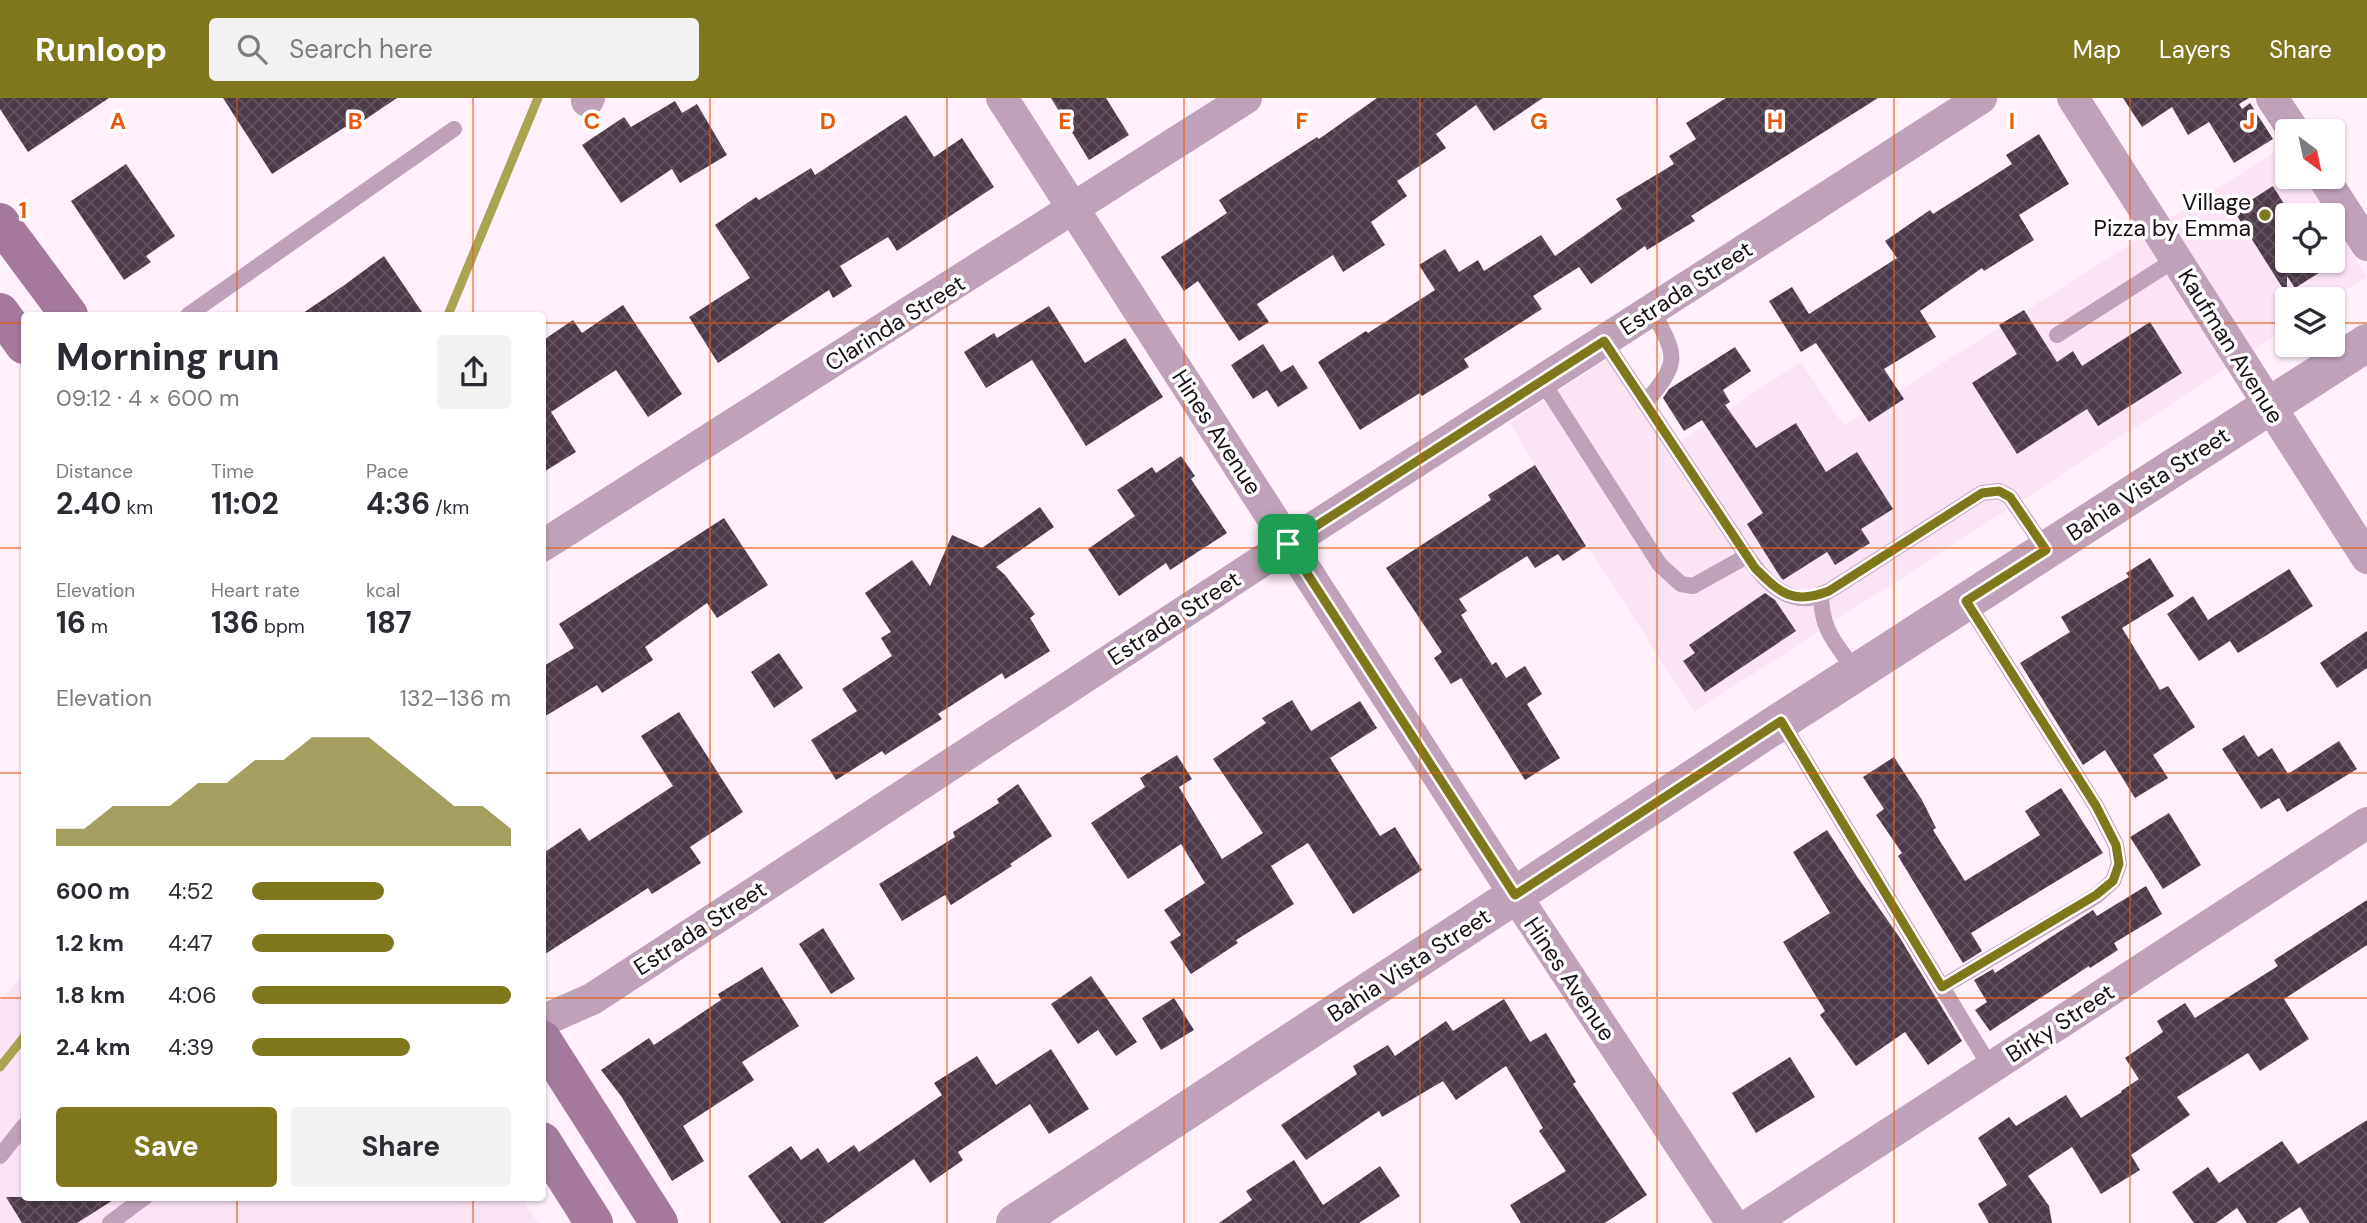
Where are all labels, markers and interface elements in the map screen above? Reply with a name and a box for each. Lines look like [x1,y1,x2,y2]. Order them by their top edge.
search box [209,18,699,81]
text: Runloop [35,28,167,71]
icon: search [233,30,271,68]
text: Search here [289,32,433,66]
text: Map [2073,34,2121,65]
text: Layers [2159,34,2231,65]
text: Share [2269,34,2332,65]
text: A [110,106,126,136]
text: B [348,106,362,136]
text: C [584,106,600,136]
text: D [820,106,836,136]
text: E [1058,106,1072,136]
text: F [1296,106,1309,136]
text: G [1530,106,1548,136]
text: H [1767,106,1783,136]
text: I [2009,106,2015,136]
text: J [2243,106,2255,136]
north arrow [2275,119,2345,189]
map controls [2275,119,2345,357]
place label: Village Pizza by Emma [2094,187,2251,243]
text: 1 [19,195,27,225]
button: locate [2275,203,2345,273]
marker: Village Pizza by Emma [2257,207,2273,223]
street label: Estrada Street [1614,234,1758,342]
street label: Kaufman Avenue [2171,263,2291,429]
street label: Clarinda Street [819,268,971,378]
button: layers [2275,287,2345,357]
text: Morning run [56,332,280,382]
button: share [437,335,511,409]
street label: Hines Avenue [1165,364,1269,500]
text: 09:12 · 4 × 600 m [56,383,239,413]
street label: Bahia Vista Street [2061,420,2235,548]
text: Distance [56,459,133,484]
text: Time [211,459,254,484]
text: Pace [366,459,409,484]
text: 2.40 [56,484,122,523]
text: 11:02 [211,484,279,523]
text: 4:36 [366,484,430,523]
text: km [122,495,153,520]
text: /km [430,495,469,520]
pin [1258,514,1318,574]
icon: arrive [1269,525,1307,563]
street label: Estrada Street [1102,564,1246,672]
text: Elevation [56,578,135,603]
text: Heart rate [211,578,300,603]
text: kcal [366,578,400,603]
text: 16 [56,603,86,642]
text: 136 [211,603,259,642]
text: 187 [366,603,412,642]
text: m [86,614,108,639]
text: bpm [259,614,305,639]
text: Elevation [56,683,152,713]
text: 132–136 m [400,683,511,713]
street label: Estrada Street [628,874,772,982]
text: 600 m [56,876,130,906]
text: 4:52 [168,876,214,906]
street label: Bahia Vista Street [1322,901,1496,1029]
street label: Hines Avenue [1518,911,1622,1047]
text: 1.2 km [56,928,124,958]
text: 4:47 [168,928,213,958]
street label: Birky Street [2000,977,2120,1069]
text: 1.8 km [56,980,125,1010]
text: 4:06 [168,980,217,1010]
text: 2.4 km [56,1032,130,1062]
text: 4:39 [168,1032,214,1062]
button: Save [56,1107,277,1187]
button: Share [291,1107,511,1187]

